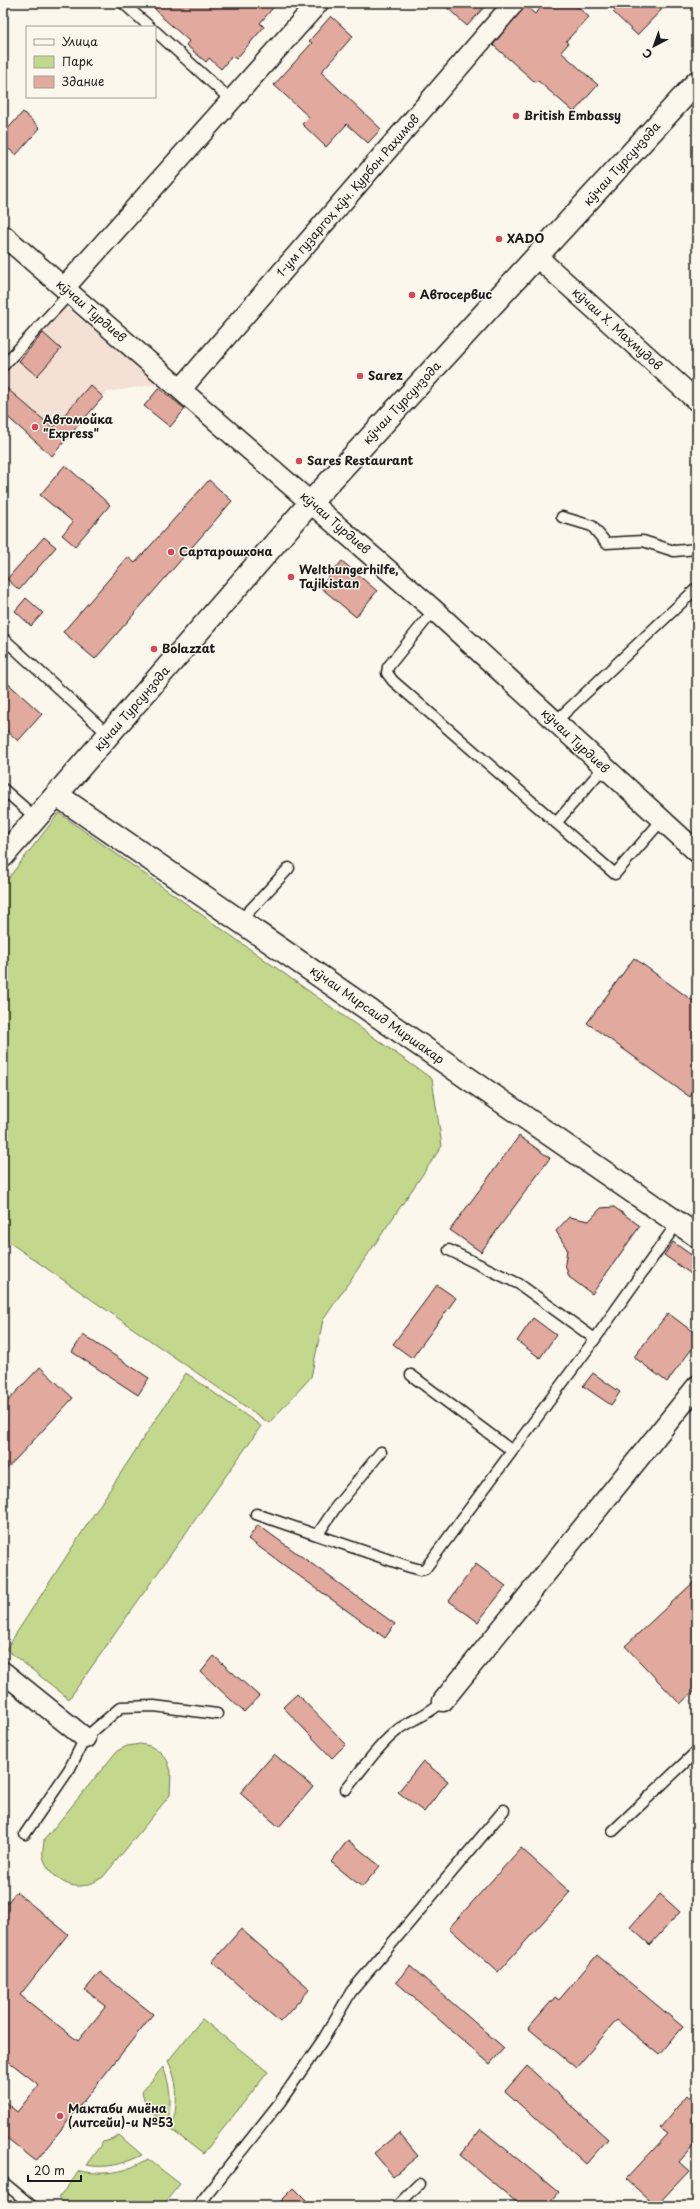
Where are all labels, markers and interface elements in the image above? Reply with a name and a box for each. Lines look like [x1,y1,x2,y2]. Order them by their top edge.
legend [26,26,156,98]
north arrow [634,26,674,66]
text: Улица [62,32,98,50]
text: С [638,45,656,63]
text: Парк [62,52,94,70]
text: Здание [62,72,104,90]
place label: British Embassy [524,106,621,124]
street label: 1-ум гузаргоҳ кӯч. Қурбон Раҳимов [271,110,423,281]
marker: British Embassy [511,111,521,121]
street label: кӯчаи Турсунзода [578,117,664,209]
place label: XADO [507,229,544,247]
marker: XADO [494,234,504,244]
street label: кӯчаи Турдиев [53,275,131,346]
street label: кӯчаи Х. Маҳмудов [569,283,667,374]
place label: Автосервис [420,285,493,303]
marker: Автосервис [407,290,417,300]
street label: кӯчаи Турсунзода [358,356,445,448]
place label: Sarez [368,366,403,384]
marker: Sarez [355,371,365,381]
place label: Автомойка "Express" [43,410,113,442]
marker: Автомойка "Express" [30,422,40,432]
place label: Sares Restaurant [307,451,414,469]
marker: Sares Restaurant [294,456,304,466]
street label: кӯчаи Турдиев [297,487,375,558]
place label: Сартарошхона [179,542,273,560]
marker: Сартарошхона [166,547,176,557]
place label: Welthungerhilfe, Tajikistan [299,560,399,592]
marker: Welthungerhilfe, Tajikistan [286,572,296,582]
place label: Bolazzat [162,639,216,657]
marker: Bolazzat [149,644,159,654]
street label: кӯчаи Турсунзода [89,661,174,755]
street label: кӯчаи Турдиев [537,704,614,777]
street label: кӯчаи Мирсаид Миршакар [307,961,448,1068]
place label: Мактаби миёна (литсейи)-и №53 [68,2099,173,2131]
marker: Мактаби миёна (литсейи)-и №53 [55,2111,65,2121]
scale bar [28,2157,81,2183]
text: 20 m [34,2161,65,2179]

